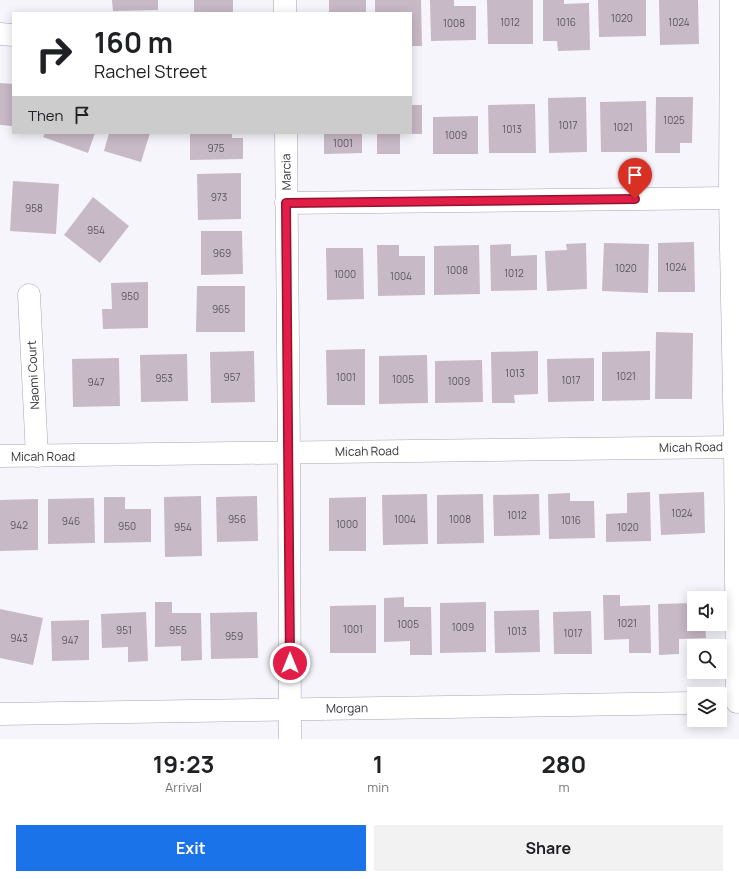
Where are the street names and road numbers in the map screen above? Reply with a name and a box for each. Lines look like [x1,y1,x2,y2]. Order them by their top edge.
street label: Marcia [277,153,295,191]
street label: Naomi Court [23,340,43,410]
street label: Micah Road [659,438,723,456]
street label: Micah Road [335,442,399,460]
street label: Micah Road [11,448,75,465]
street label: Morgan [326,699,368,717]

